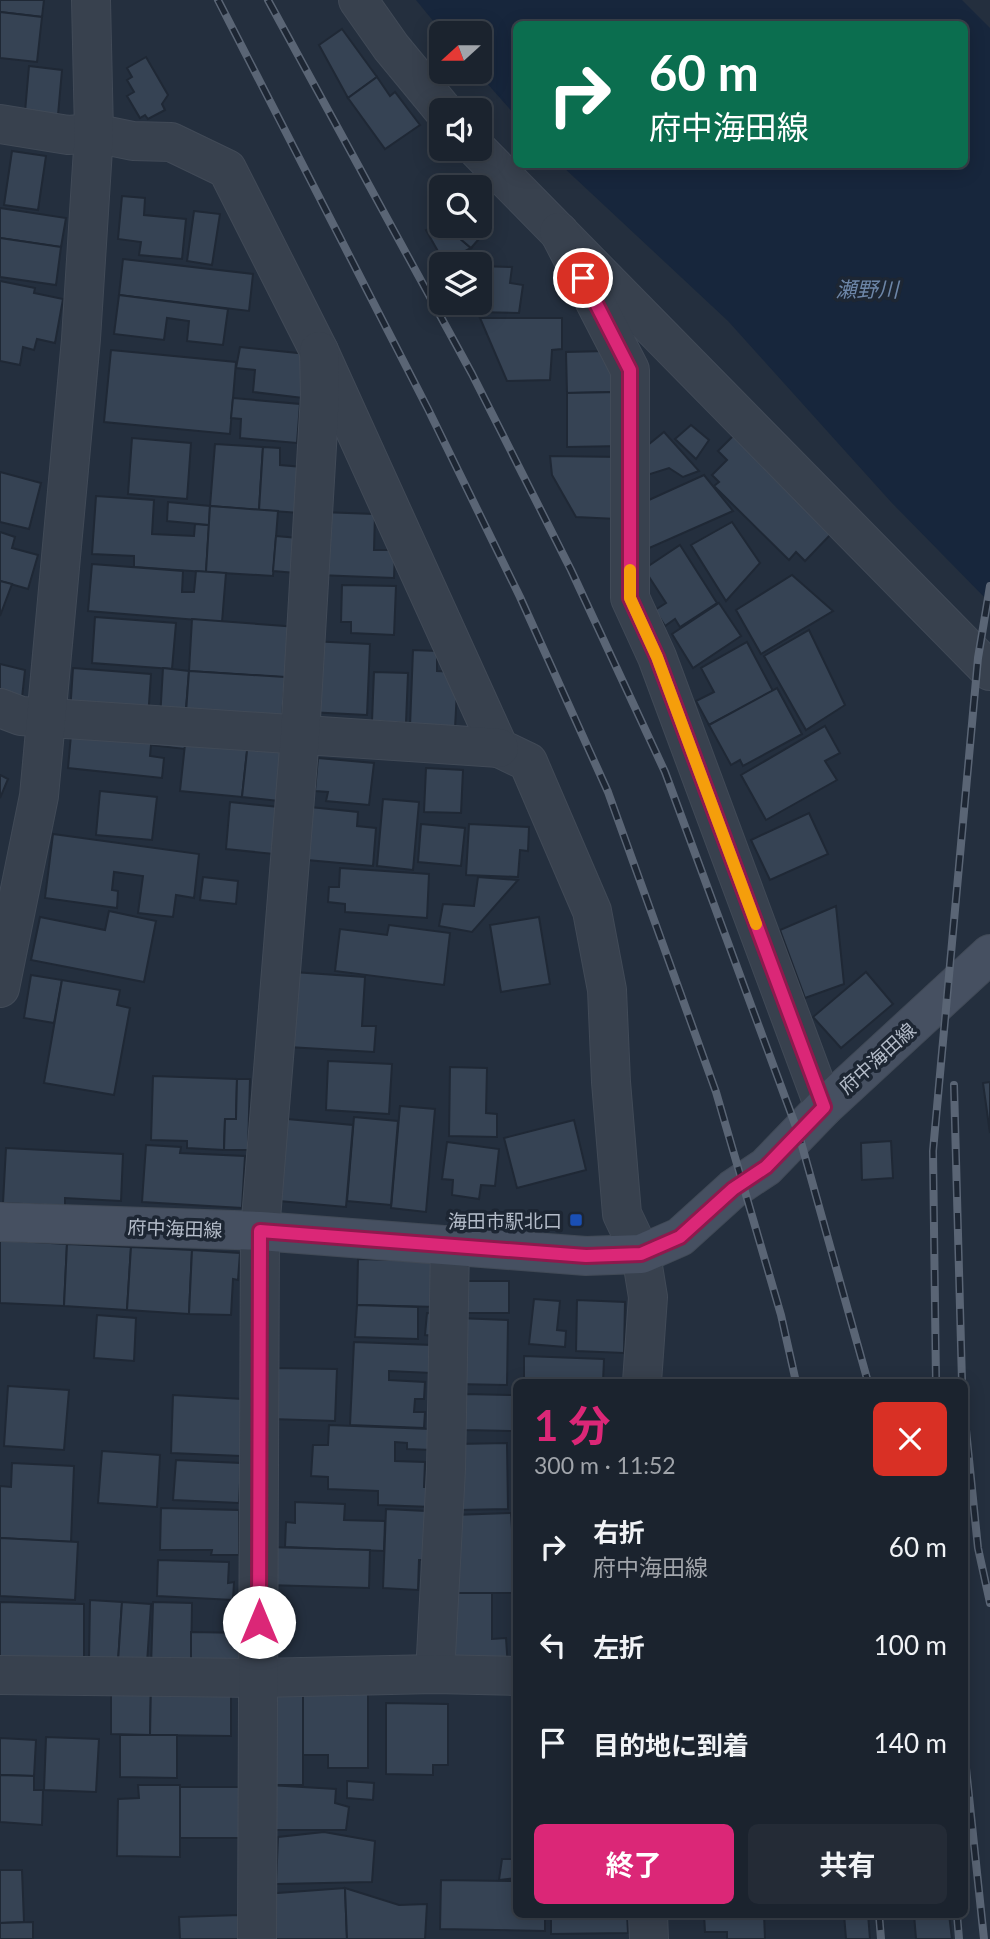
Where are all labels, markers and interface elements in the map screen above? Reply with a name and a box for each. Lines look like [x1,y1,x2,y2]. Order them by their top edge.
north arrow [429,21,492,84]
map controls [429,21,492,315]
text: 60 m [649,43,759,101]
icon: right [534,49,625,140]
button: sound [429,98,492,161]
text: 府中海田線 [649,107,809,146]
button: search [429,175,492,238]
pin [553,248,613,308]
button: layers [429,252,492,315]
icon: arrive [564,259,602,297]
water label: 瀬野川 [836,276,900,301]
street label: 府中海田線 [834,1018,920,1098]
place label: 海田市駅北口 [448,1209,562,1232]
marker: 海田市駅北口 [568,1212,584,1228]
street label: 府中海田線 [127,1215,223,1241]
text: 1 分 [534,1400,611,1450]
button: close [873,1402,947,1476]
text: 300 m · 11:52 [534,1451,676,1479]
text: 右折 [593,1516,645,1548]
icon: right [534,1528,572,1566]
text: 60 m [889,1531,947,1563]
text: 府中海田線 [593,1553,708,1581]
position arrow [222,1585,296,1659]
icon: left [534,1626,572,1664]
text: 100 m [874,1629,947,1661]
text: 左折 [593,1631,645,1663]
icon: arrive [534,1724,572,1762]
text: 140 m [874,1727,947,1759]
text: 目的地に到着 [593,1729,749,1761]
button: 終了 [534,1824,734,1904]
button: 共有 [748,1824,947,1904]

